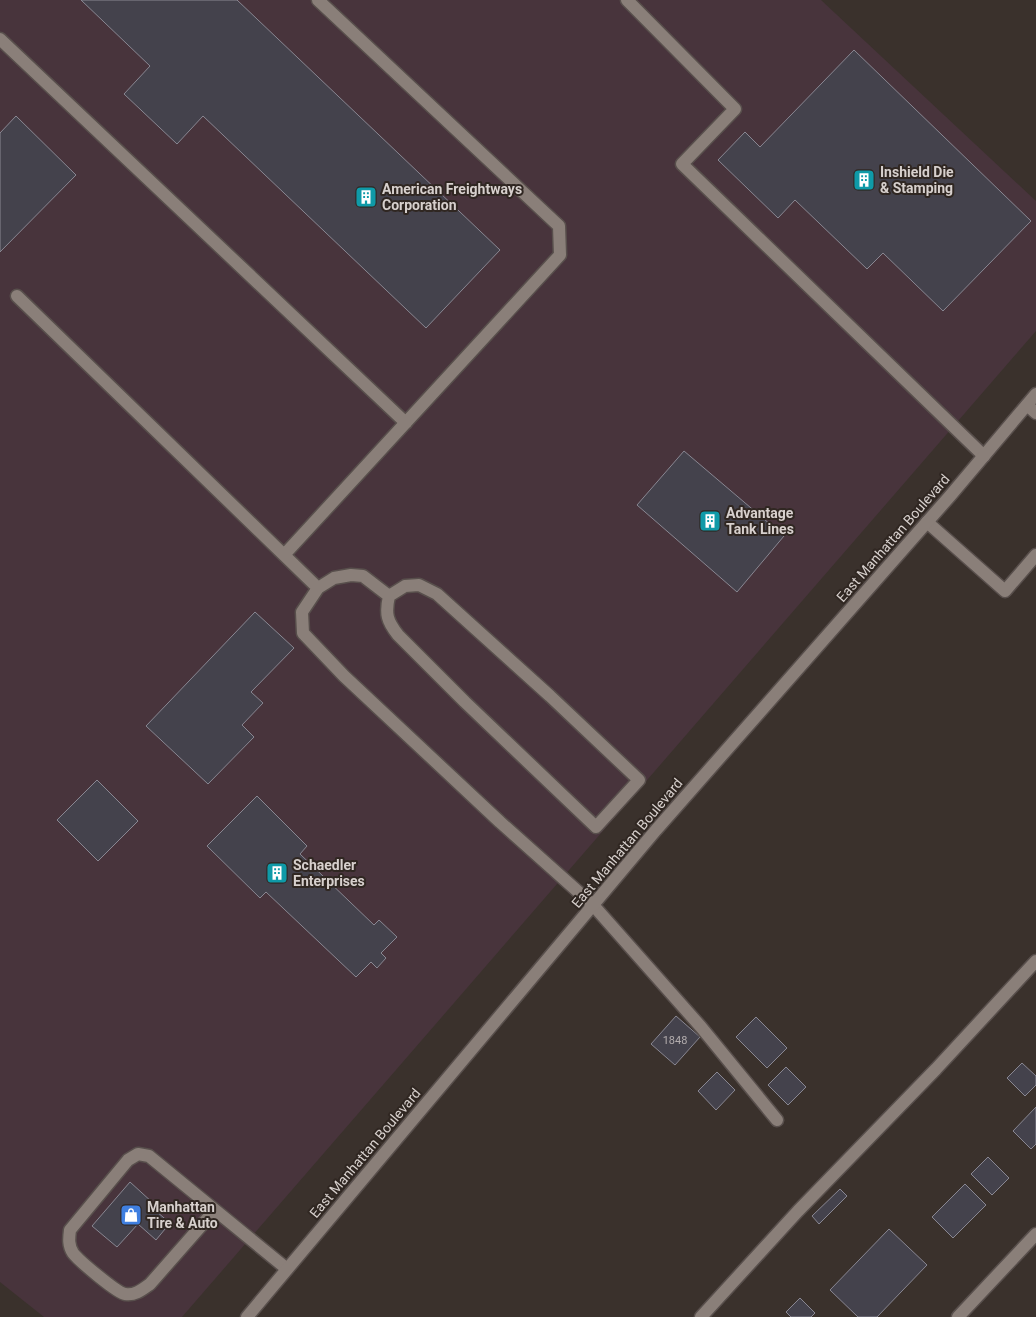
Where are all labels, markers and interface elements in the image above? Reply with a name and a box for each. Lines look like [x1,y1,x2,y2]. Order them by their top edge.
place label: Inshield Die & Stamping [880,164,954,196]
building icon: Inshield Die & Stamping [852,168,876,192]
place label: American Freightways Corporation [382,181,522,213]
building icon: American Freightways Corporation [354,185,378,209]
street label: East Manhattan Boulevard [833,471,953,605]
place label: Advantage Tank Lines [726,505,794,537]
building icon: Advantage Tank Lines [698,509,722,533]
street label: East Manhattan Boulevard [568,775,686,911]
place label: Schaedler Enterprises [293,857,365,889]
building icon: Schaedler Enterprises [265,861,289,885]
house number: 1848 [663,1034,687,1047]
street label: East Manhattan Boulevard [306,1085,424,1221]
place label: Manhattan Tire & Auto [147,1199,218,1231]
shop icon: Manhattan Tire & Auto [119,1203,143,1227]

